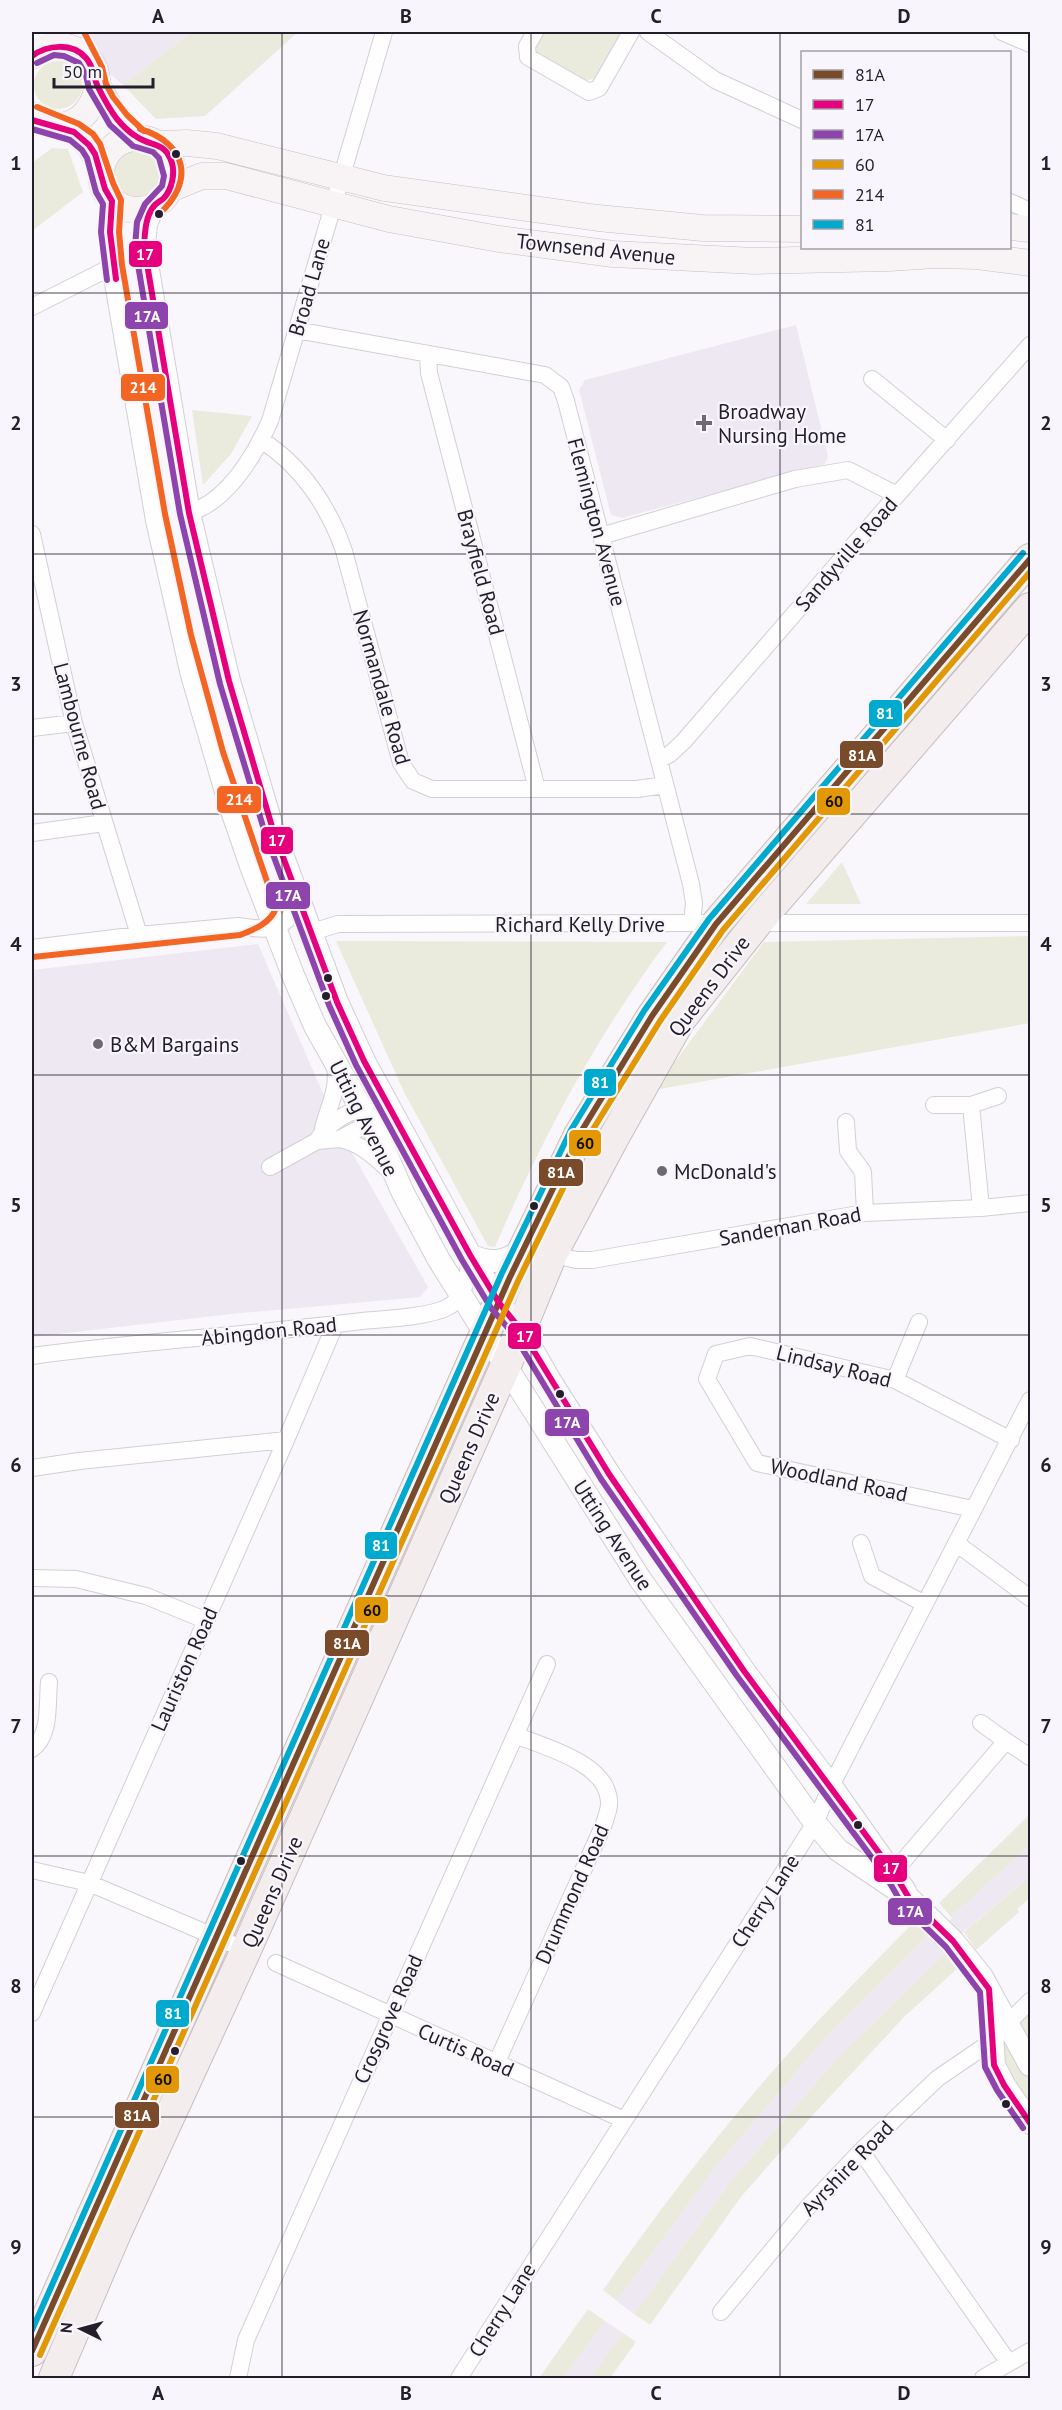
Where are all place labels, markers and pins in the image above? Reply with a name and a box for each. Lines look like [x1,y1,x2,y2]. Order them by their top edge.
unlabelled marker [170,148,182,160]
unlabelled marker [153,208,165,220]
place label: Broadway Nursing Home [718,398,847,449]
marker: Broadway Nursing Home [695,414,713,432]
unlabelled marker [322,972,334,984]
unlabelled marker [320,990,332,1002]
place label: B&M Bargains [110,1031,239,1058]
marker: B&M Bargains [91,1037,105,1051]
place label: McDonald's [674,1158,777,1185]
marker: McDonald's [655,1164,669,1178]
unlabelled marker [528,1200,540,1212]
unlabelled marker [554,1388,566,1400]
unlabelled marker [852,1819,864,1831]
unlabelled marker [235,1855,247,1867]
unlabelled marker [169,2045,181,2057]
unlabelled marker [1000,2098,1012,2110]

